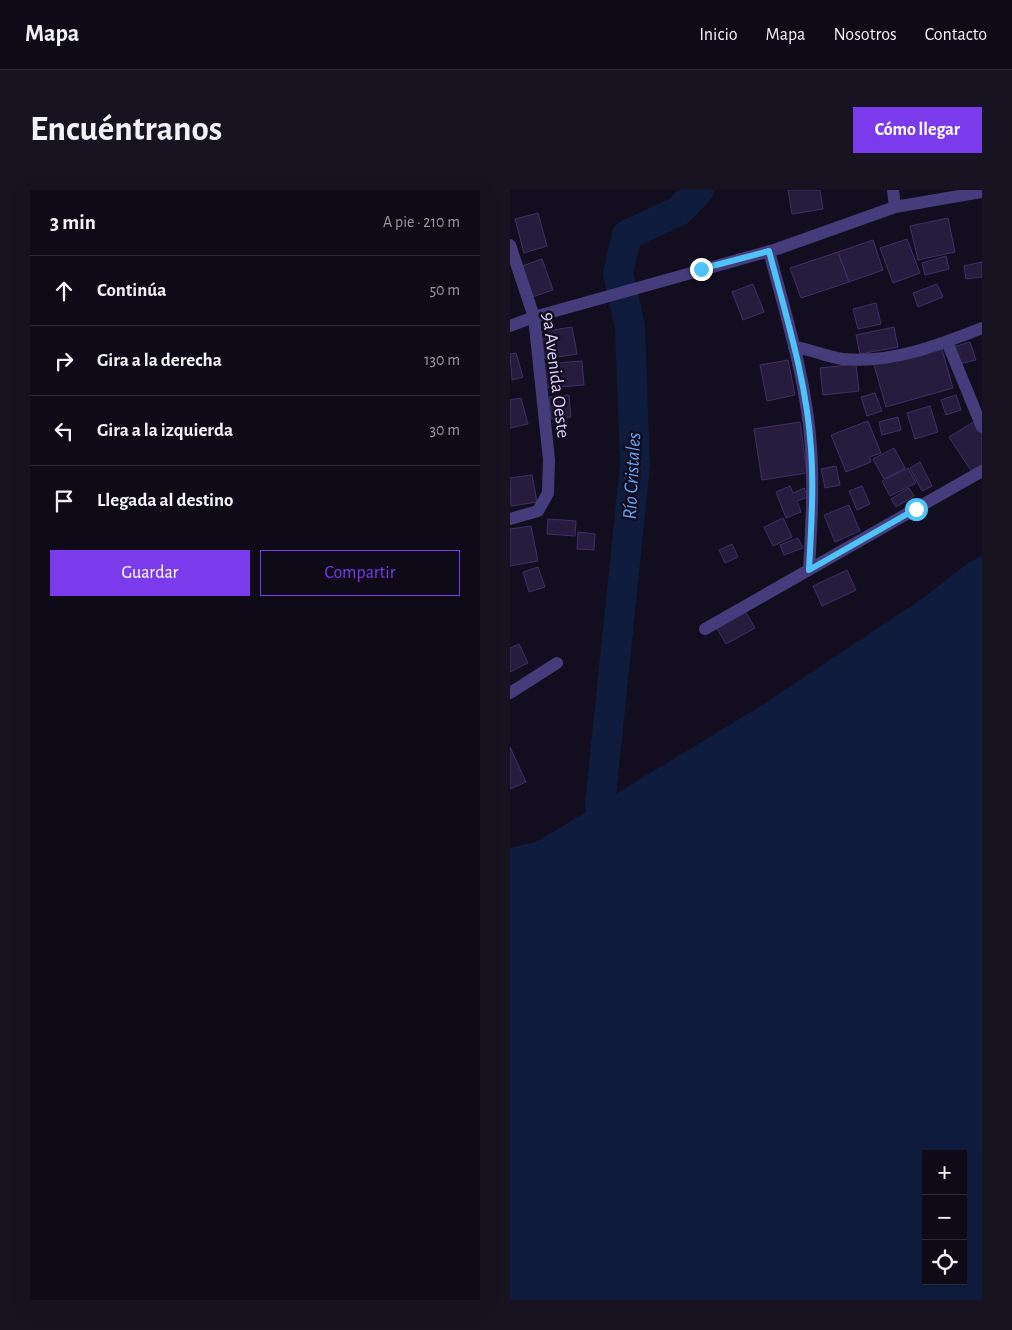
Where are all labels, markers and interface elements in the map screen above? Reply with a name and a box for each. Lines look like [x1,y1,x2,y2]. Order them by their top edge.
text: Mapa [25,22,79,46]
text: Inicio [699,26,738,44]
text: Mapa [766,26,805,44]
text: Nosotros [833,26,897,44]
text: Contacto [925,26,987,44]
button: Cómo llegar [853,107,982,153]
text: Encuéntranos [30,112,222,147]
text: 3 min [50,212,96,233]
text: A pie · 210 m [383,214,460,230]
route end [690,258,713,281]
icon: ahead [50,277,78,305]
text: Continúa [97,281,166,300]
text: 50 m [429,282,460,298]
street label: 9a Avenida Oeste [538,311,573,439]
icon: right [50,347,78,375]
text: Gira a la derecha [97,351,222,370]
text: 130 m [424,352,460,368]
icon: left [50,417,78,445]
text: Gira a la izquierda [97,421,233,440]
text: 30 m [430,422,460,438]
water label: Río Cristales [620,431,644,520]
icon: arrive [50,487,78,515]
text: Llegada al destino [97,491,234,510]
route start [905,498,928,521]
button: Guardar [50,550,250,596]
button: Compartir [260,550,460,596]
map controls [922,1150,967,1285]
button: + [922,1150,967,1195]
button: − [922,1195,967,1240]
button: locate [922,1240,967,1285]

